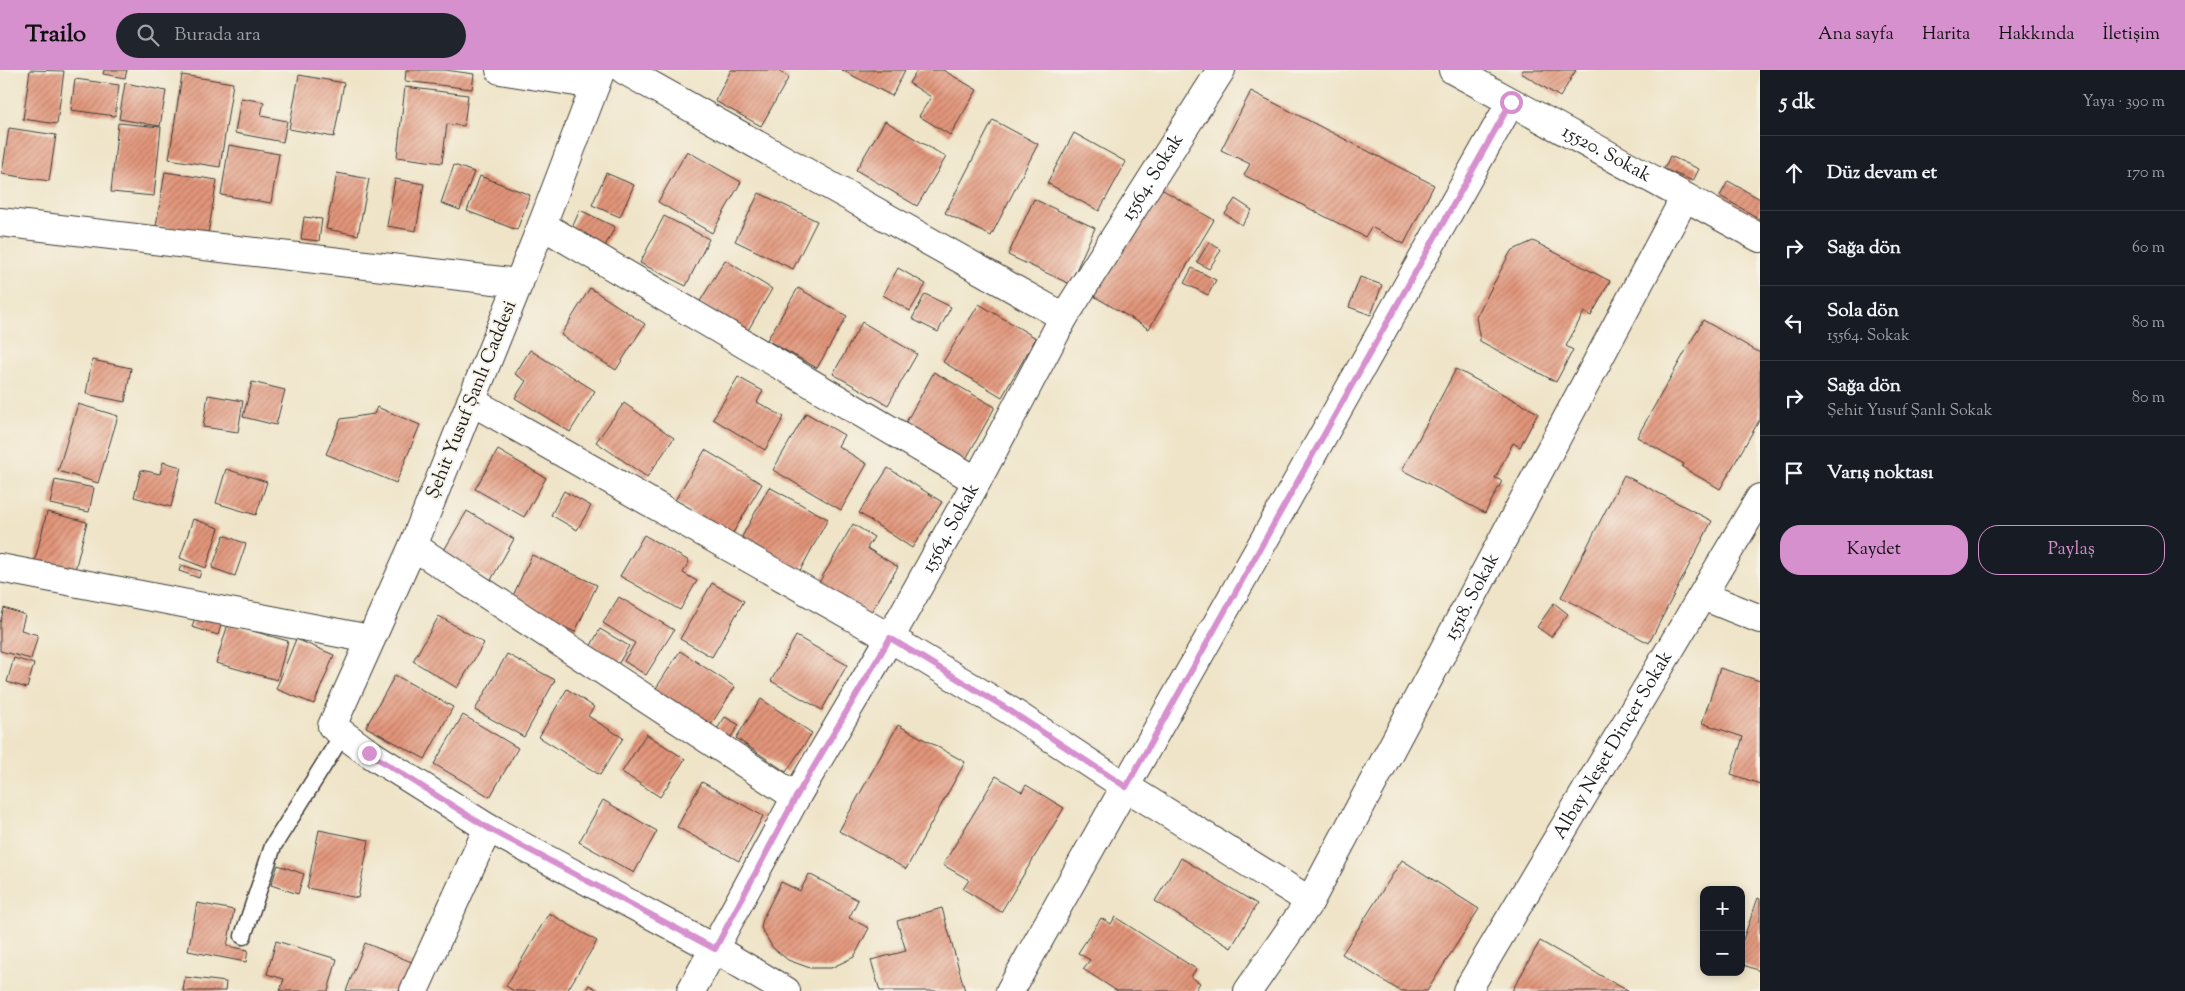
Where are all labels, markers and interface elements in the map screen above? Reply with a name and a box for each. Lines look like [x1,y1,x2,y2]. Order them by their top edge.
search box [116,13,466,58]
text: Trailo [25,18,86,52]
icon: search [134,21,162,49]
text: Burada ara [174,22,261,49]
text: Ana sayfa [1818,22,1894,48]
text: Harita [1922,22,1970,48]
text: Hakkında [1998,22,2075,48]
text: İletişim [2103,22,2160,48]
text: 5 dk [1780,88,1815,118]
route start [1500,91,1523,114]
text: Yaya · 390 m [2082,91,2165,114]
street label: 15520. Sokak [1557,119,1657,190]
street label: 15564. Sokak [1115,128,1191,226]
icon: ahead [1780,159,1808,187]
text: Düz devam et [1827,160,1937,187]
text: 170 m [2127,162,2165,185]
icon: right [1780,234,1808,262]
text: Sağa dön [1827,235,1901,262]
text: 60 m [2132,237,2165,260]
street label: Şehit Yusuf Şanlı Caddesi [420,297,524,503]
text: Sola dön [1827,298,1899,325]
icon: left [1780,309,1808,337]
text: 80 m [2132,312,2165,335]
text: 15564. Sokak [1827,325,1910,348]
text: Sağa dön [1827,373,1901,400]
icon: right [1780,384,1808,412]
text: 80 m [2132,387,2165,410]
text: Şehit Yusuf Şanlı Sokak [1827,400,1992,423]
icon: arrive [1780,459,1808,487]
text: Varış noktası [1827,460,1933,487]
street label: 15564. Sokak [915,478,987,578]
button: Kaydet [1780,525,1968,575]
button: Paylaş [1978,525,2165,575]
street label: 15518. Sokak [1438,548,1507,645]
street label: Albay Neşet Dinçer Sokak [1547,645,1680,845]
route end [358,742,381,765]
map controls [1700,886,1745,976]
button: + [1700,886,1745,931]
button: − [1700,931,1745,976]

